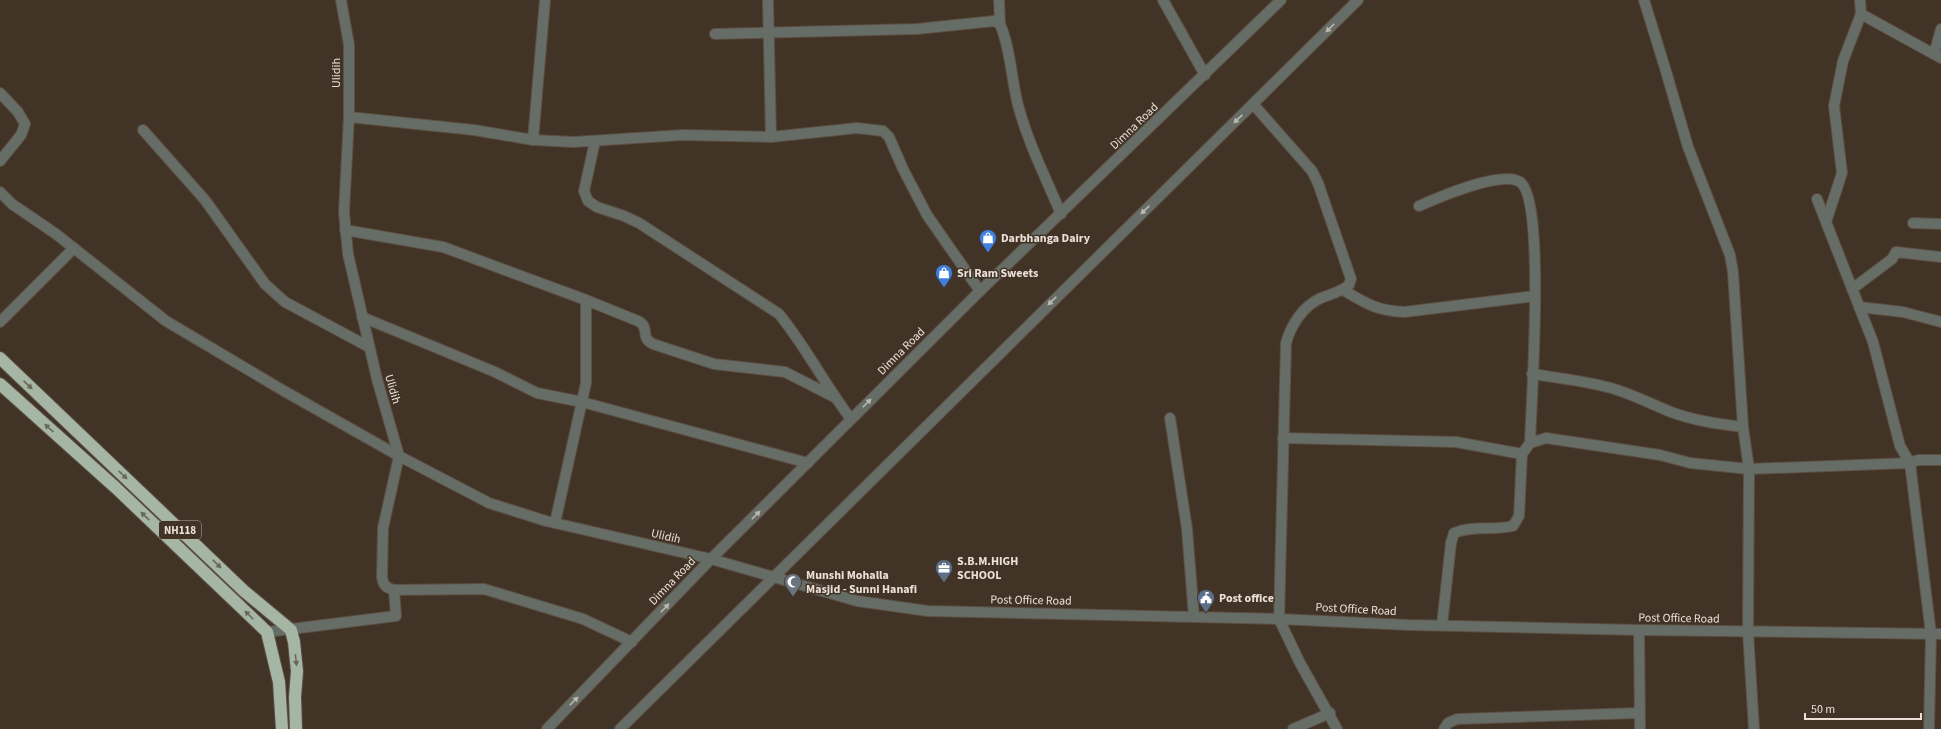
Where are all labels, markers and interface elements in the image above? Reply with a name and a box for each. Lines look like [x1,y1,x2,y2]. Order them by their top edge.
one-way arrow [1325,23,1335,33]
street label: Ulidih [328,58,345,88]
street label: Dimna Road [1106,99,1162,154]
one-way arrow [1233,114,1243,124]
one-way arrow [1140,205,1150,215]
shop icon: Darbhanga Dairy [978,228,998,253]
place label: Darbhanga Dairy [1001,230,1091,247]
shop icon: Sri Ram Sweets [934,263,954,288]
place label: Sri Ram Sweets [957,265,1038,282]
one-way arrow [1047,296,1057,306]
street label: Dimna Road [874,324,929,379]
street label: Ulidih [380,372,405,406]
one-way arrow [24,380,33,389]
one-way arrow [862,398,872,408]
one-way arrow [44,424,54,433]
one-way arrow [117,470,128,479]
one-way arrow [751,510,761,520]
one-way arrow [140,511,150,521]
road number: NH118 [159,521,201,539]
street label: Ulidih [649,525,682,548]
street label: Dimna Road [645,553,700,609]
place label: S.B.M.HIGH SCHOOL [957,553,1018,584]
office icon: S.B.M.HIGH SCHOOL [934,558,954,583]
one-way arrow [212,559,222,569]
place label: Munshi Mohalla Masjid - Sunni Hanafi [806,567,917,598]
mosque icon: Munshi Mohalla Masjid - Sunni Hanafi [783,572,803,597]
public building icon: Post office [1196,588,1216,613]
place label: Post office [1219,590,1274,607]
street label: Post Office Road [990,591,1072,610]
street label: Post Office Road [1315,599,1397,620]
one-way arrow [660,603,670,613]
street label: Post Office Road [1638,609,1720,628]
one-way arrow [244,610,254,620]
one-way arrow [293,654,299,667]
scale bar [1805,695,1921,721]
one-way arrow [569,696,579,706]
text: 50 m [1811,701,1835,718]

